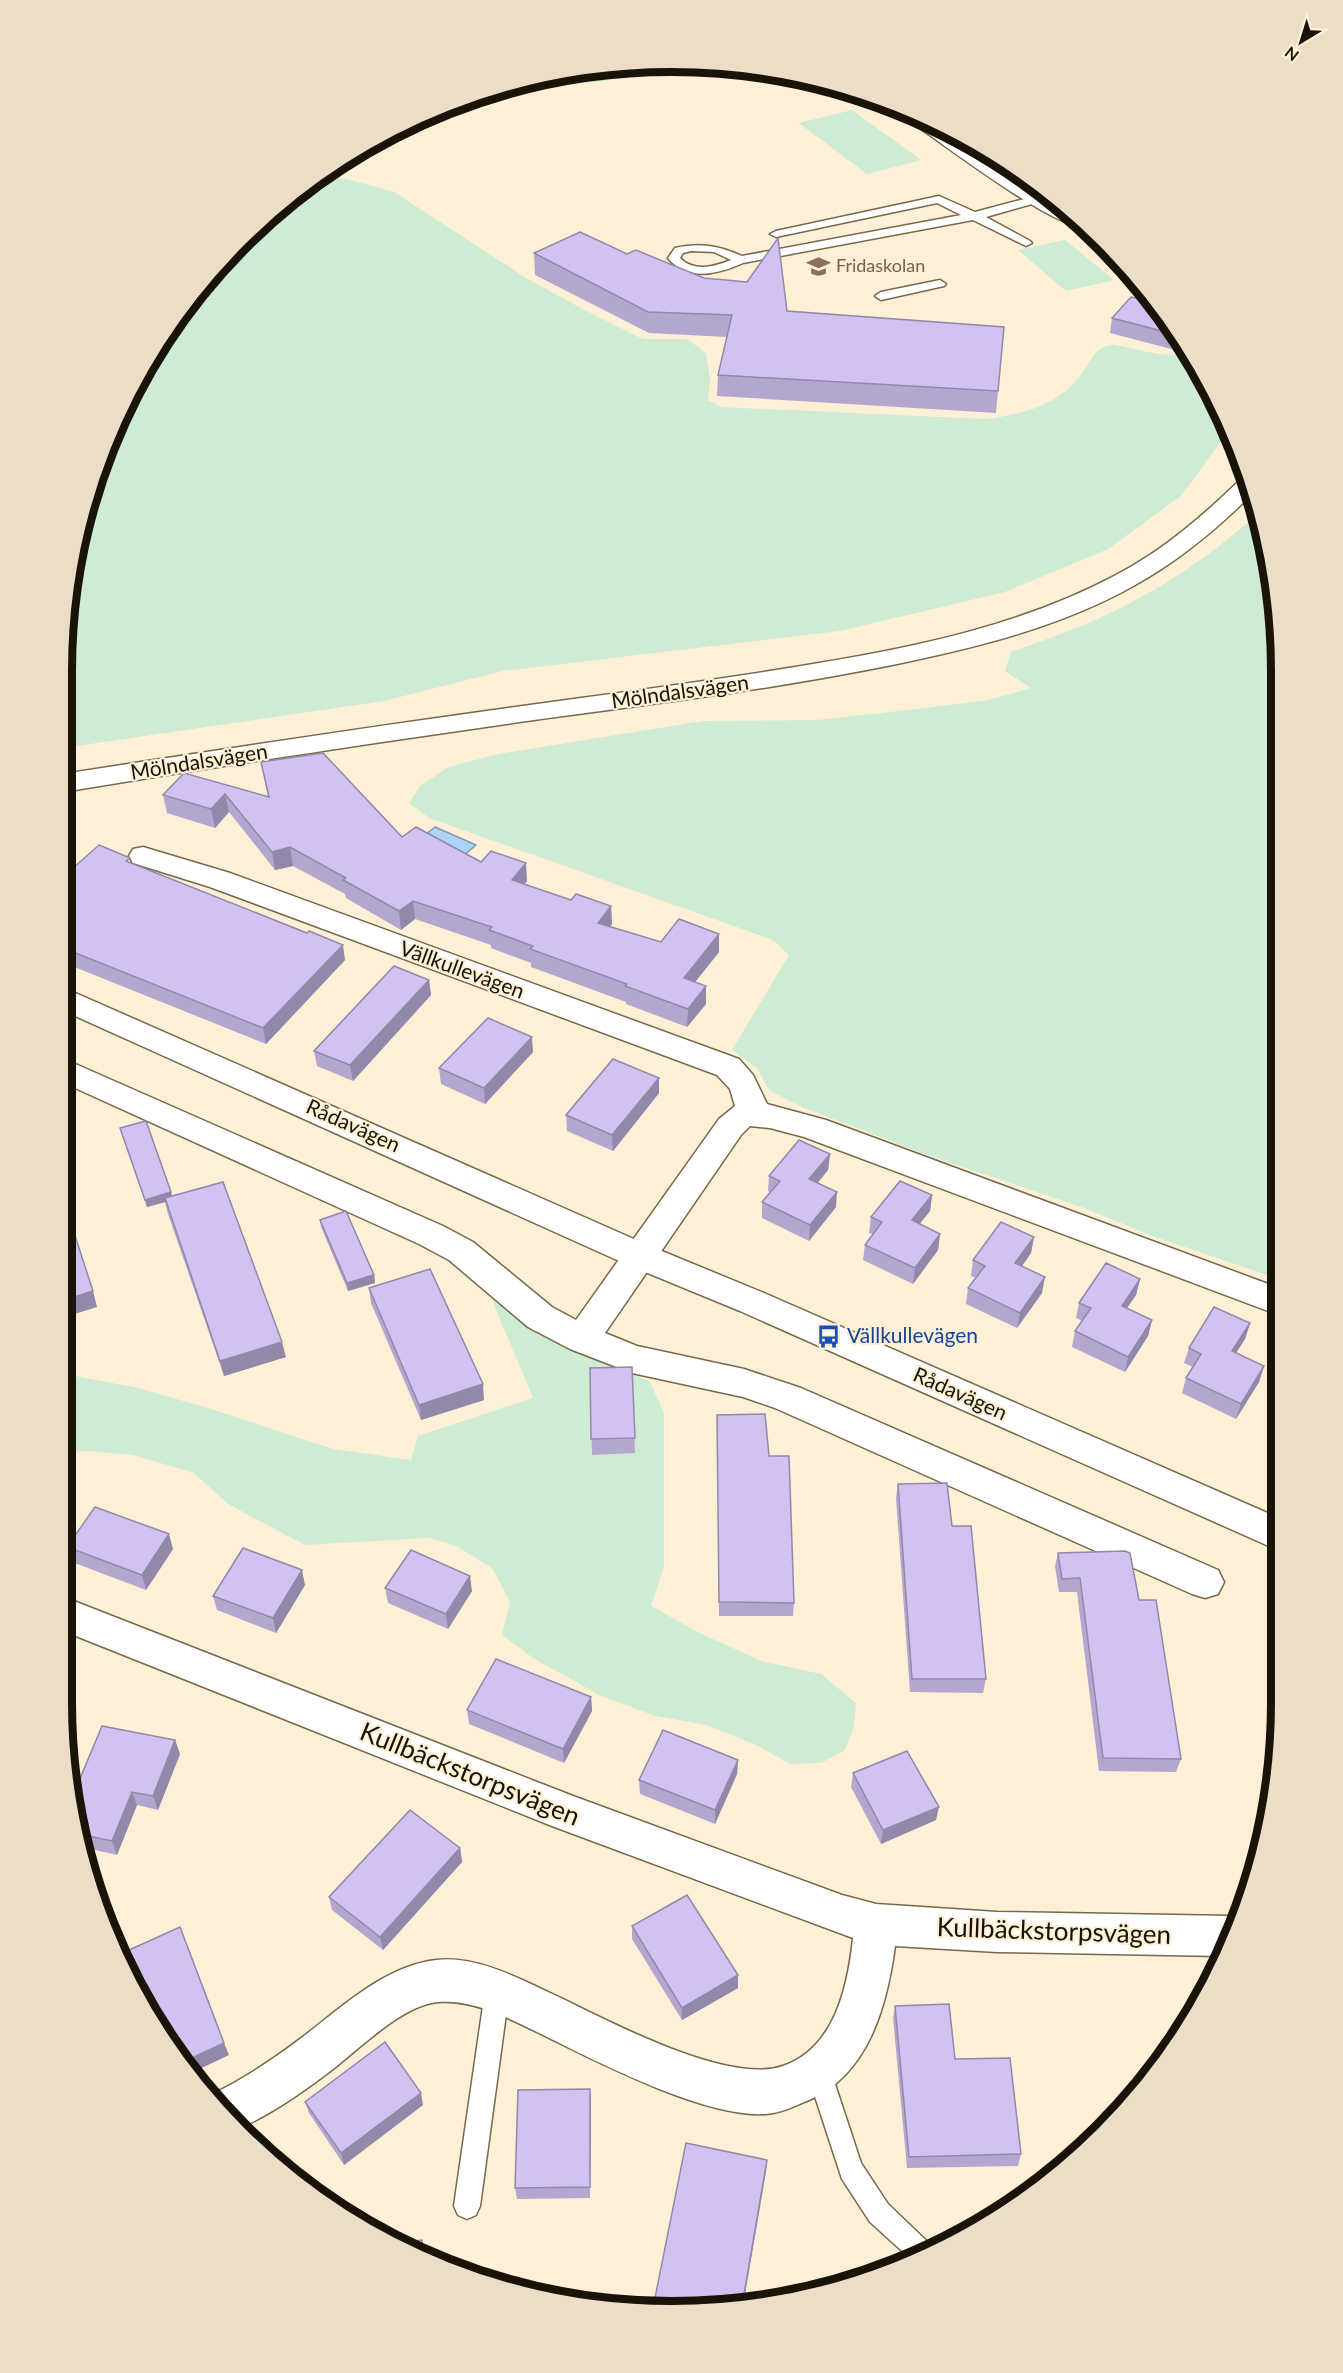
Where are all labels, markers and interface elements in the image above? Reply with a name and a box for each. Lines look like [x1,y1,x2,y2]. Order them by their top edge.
north arrow [1271,12,1331,72]
text: N [1281,43,1302,65]
school or university icon: Fridaskolan [805,253,831,279]
place label: Fridaskolan [836,254,925,276]
street label: Mölndalsvägen [609,669,750,713]
street label: Mölndalsvägen [128,737,269,784]
street label: Vällkullevägen [397,934,528,1003]
street label: Rådavägen [303,1093,404,1156]
place label: Vällkullevägen [847,1322,978,1347]
bus stop icon: Vällkullevägen [816,1323,842,1349]
street label: Rådavägen [910,1361,1011,1424]
street label: Kullbäckstorpsvägen [356,1714,585,1832]
street label: Kullbäckstorpsvägen [936,1910,1172,1950]

